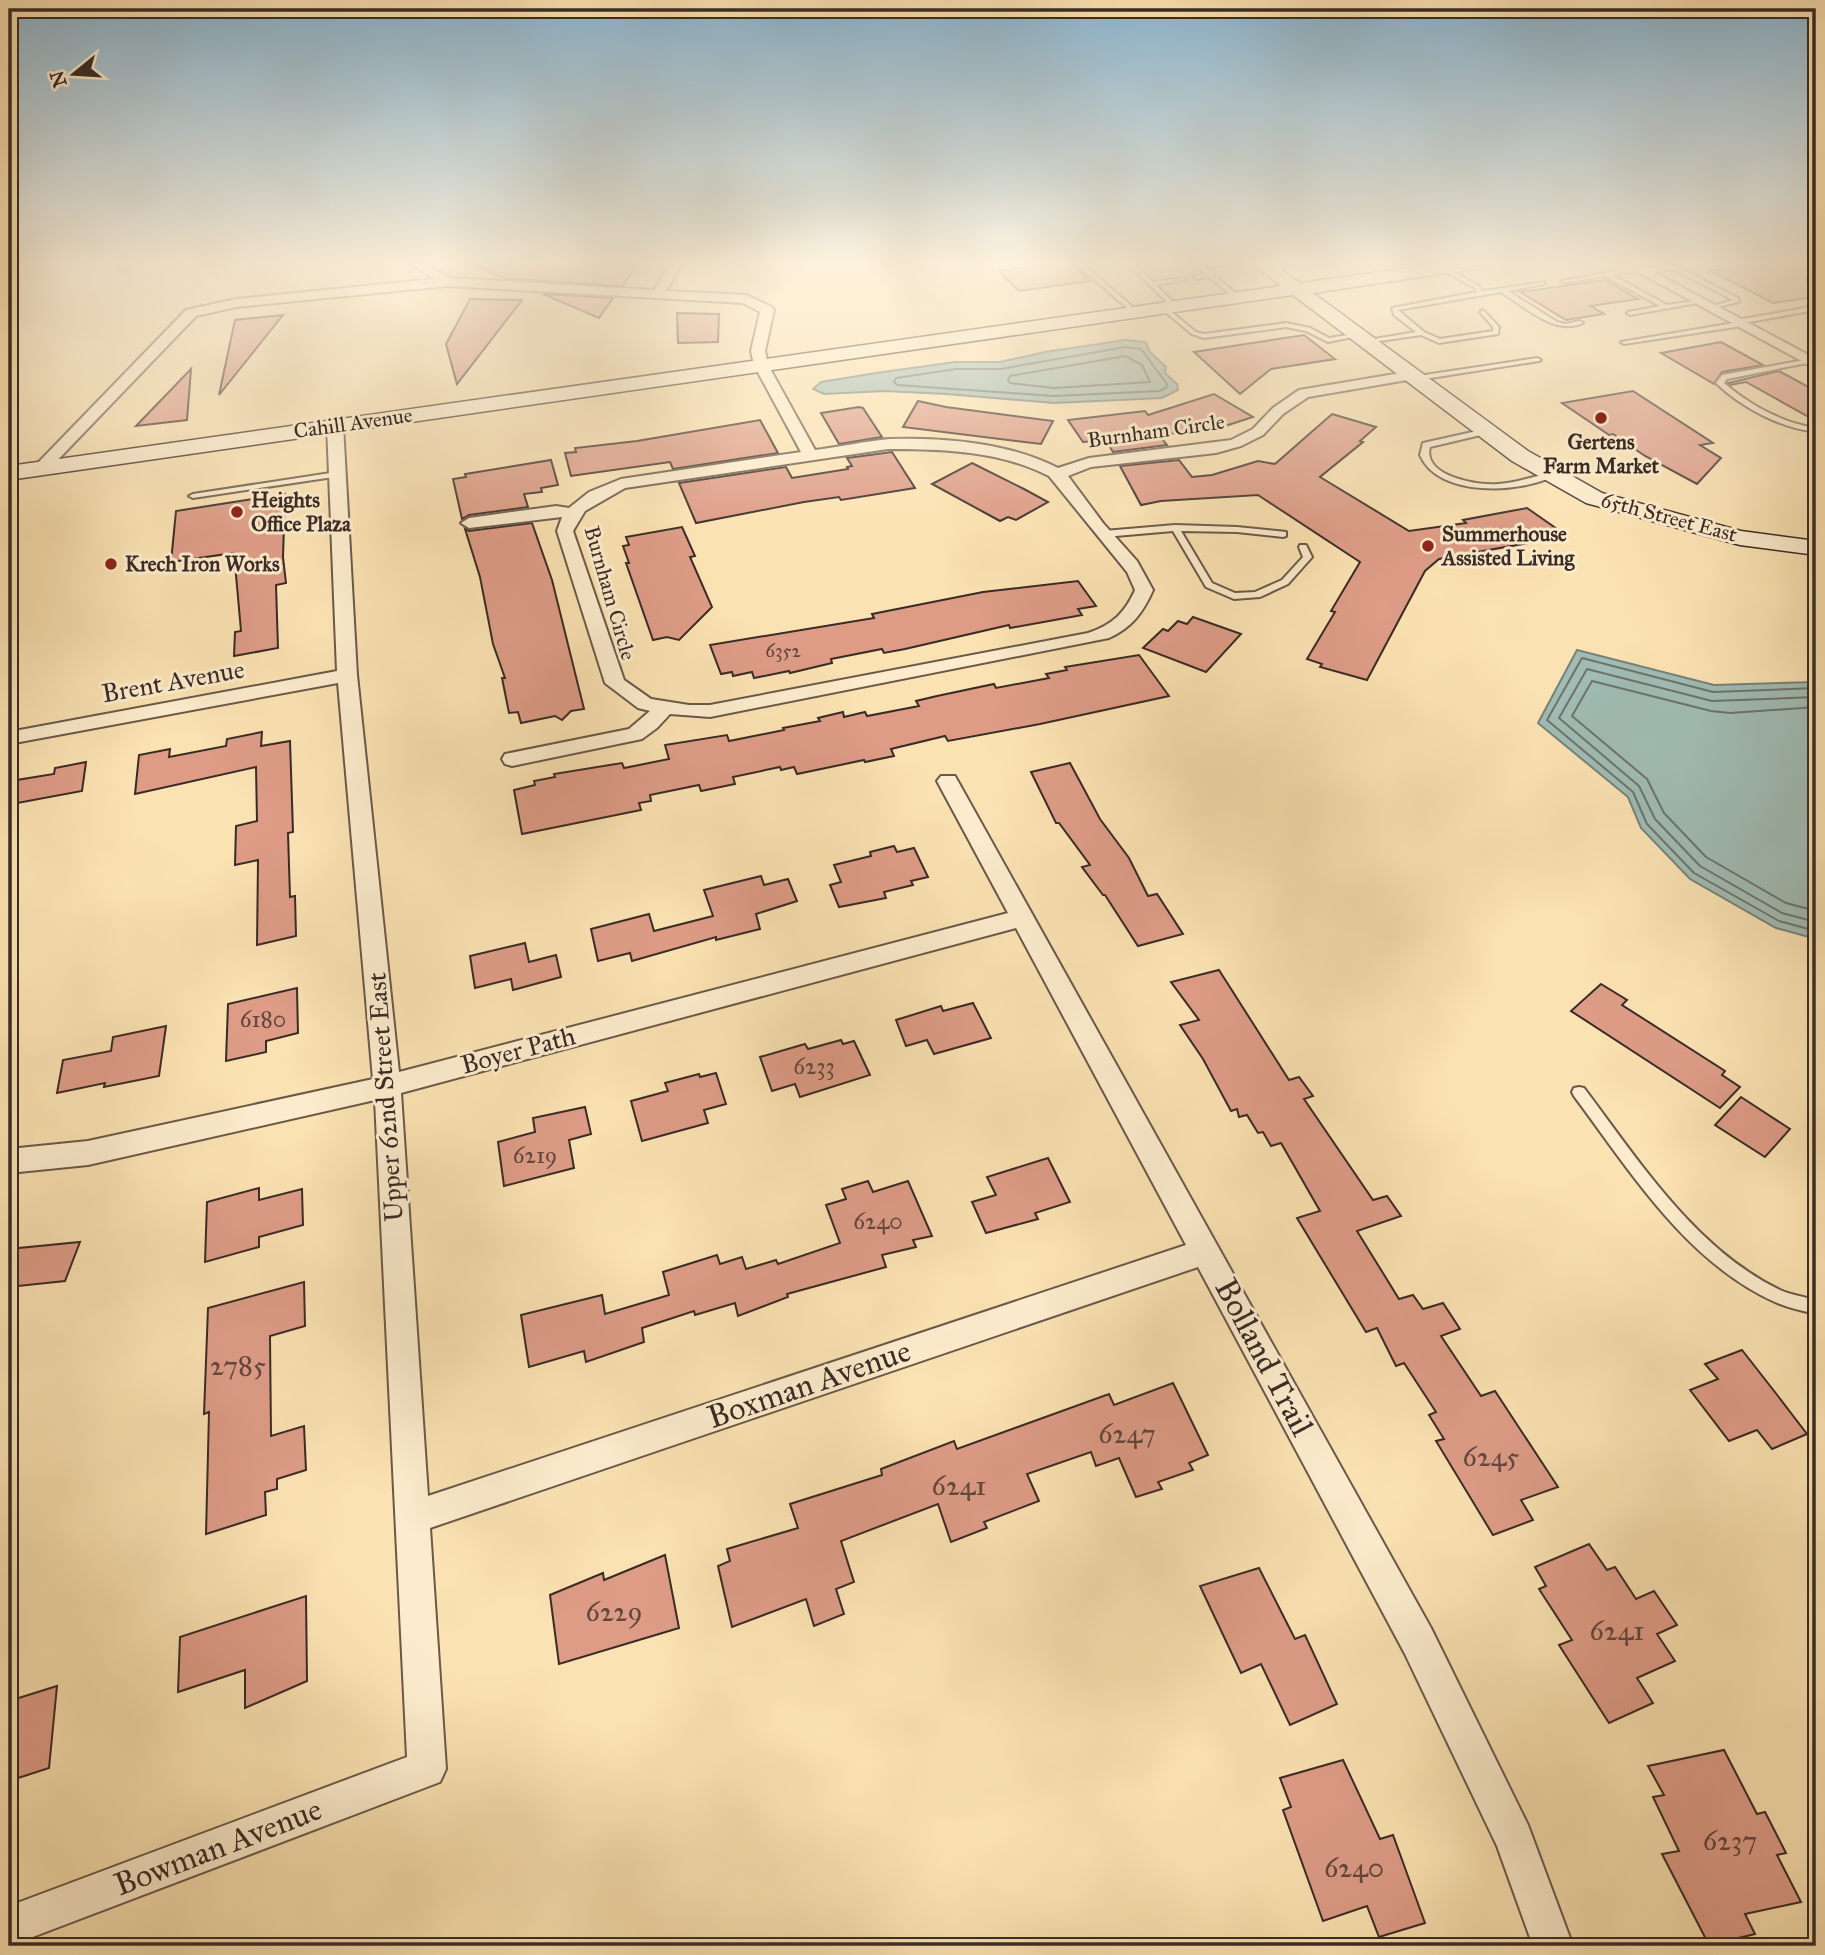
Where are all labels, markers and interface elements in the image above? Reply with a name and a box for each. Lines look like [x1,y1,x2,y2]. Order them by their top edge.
north arrow [38,38,108,108]
text: N [45,68,72,90]
street label: Cahill Avenue [292,402,414,444]
street label: Burnham Circle [1086,408,1226,453]
marker: Gertens Farm Market [1593,410,1609,426]
place label: Gertens Farm Market [1543,429,1660,479]
street label: 65th Street East [1598,486,1740,548]
place label: Heights Office Plaza [251,487,352,537]
marker: Heights Office Plaza [229,504,245,520]
place label: Summerhouse Assisted Living [1440,521,1575,571]
street label: Burnham Circle [578,523,642,663]
marker: Summerhouse Assisted Living [1420,538,1436,554]
place label: Krech Iron Works [125,551,280,577]
marker: Krech Iron Works [103,556,119,572]
house number: 6352 [765,639,801,662]
street label: Brent Avenue [99,653,247,709]
street label: Upper 62nd Street East [360,971,410,1223]
house number: 6180 [240,1005,286,1033]
street label: Boyer Path [457,1019,579,1081]
house number: 6233 [793,1052,835,1080]
house number: 6219 [513,1141,557,1169]
house number: 6240 [853,1207,903,1235]
street label: Bolland Trail [1206,1272,1322,1443]
street label: Boxman Avenue [702,1331,916,1437]
house number: 2785 [210,1348,266,1383]
house number: 6247 [1098,1416,1156,1451]
house number: 6245 [1463,1439,1519,1474]
house number: 6241 [932,1468,986,1503]
house number: 6229 [586,1594,642,1629]
house number: 6241 [1590,1613,1644,1648]
street label: Bowman Avenue [109,1790,327,1904]
house number: 6237 [1703,1823,1757,1858]
house number: 6240 [1324,1850,1384,1885]

